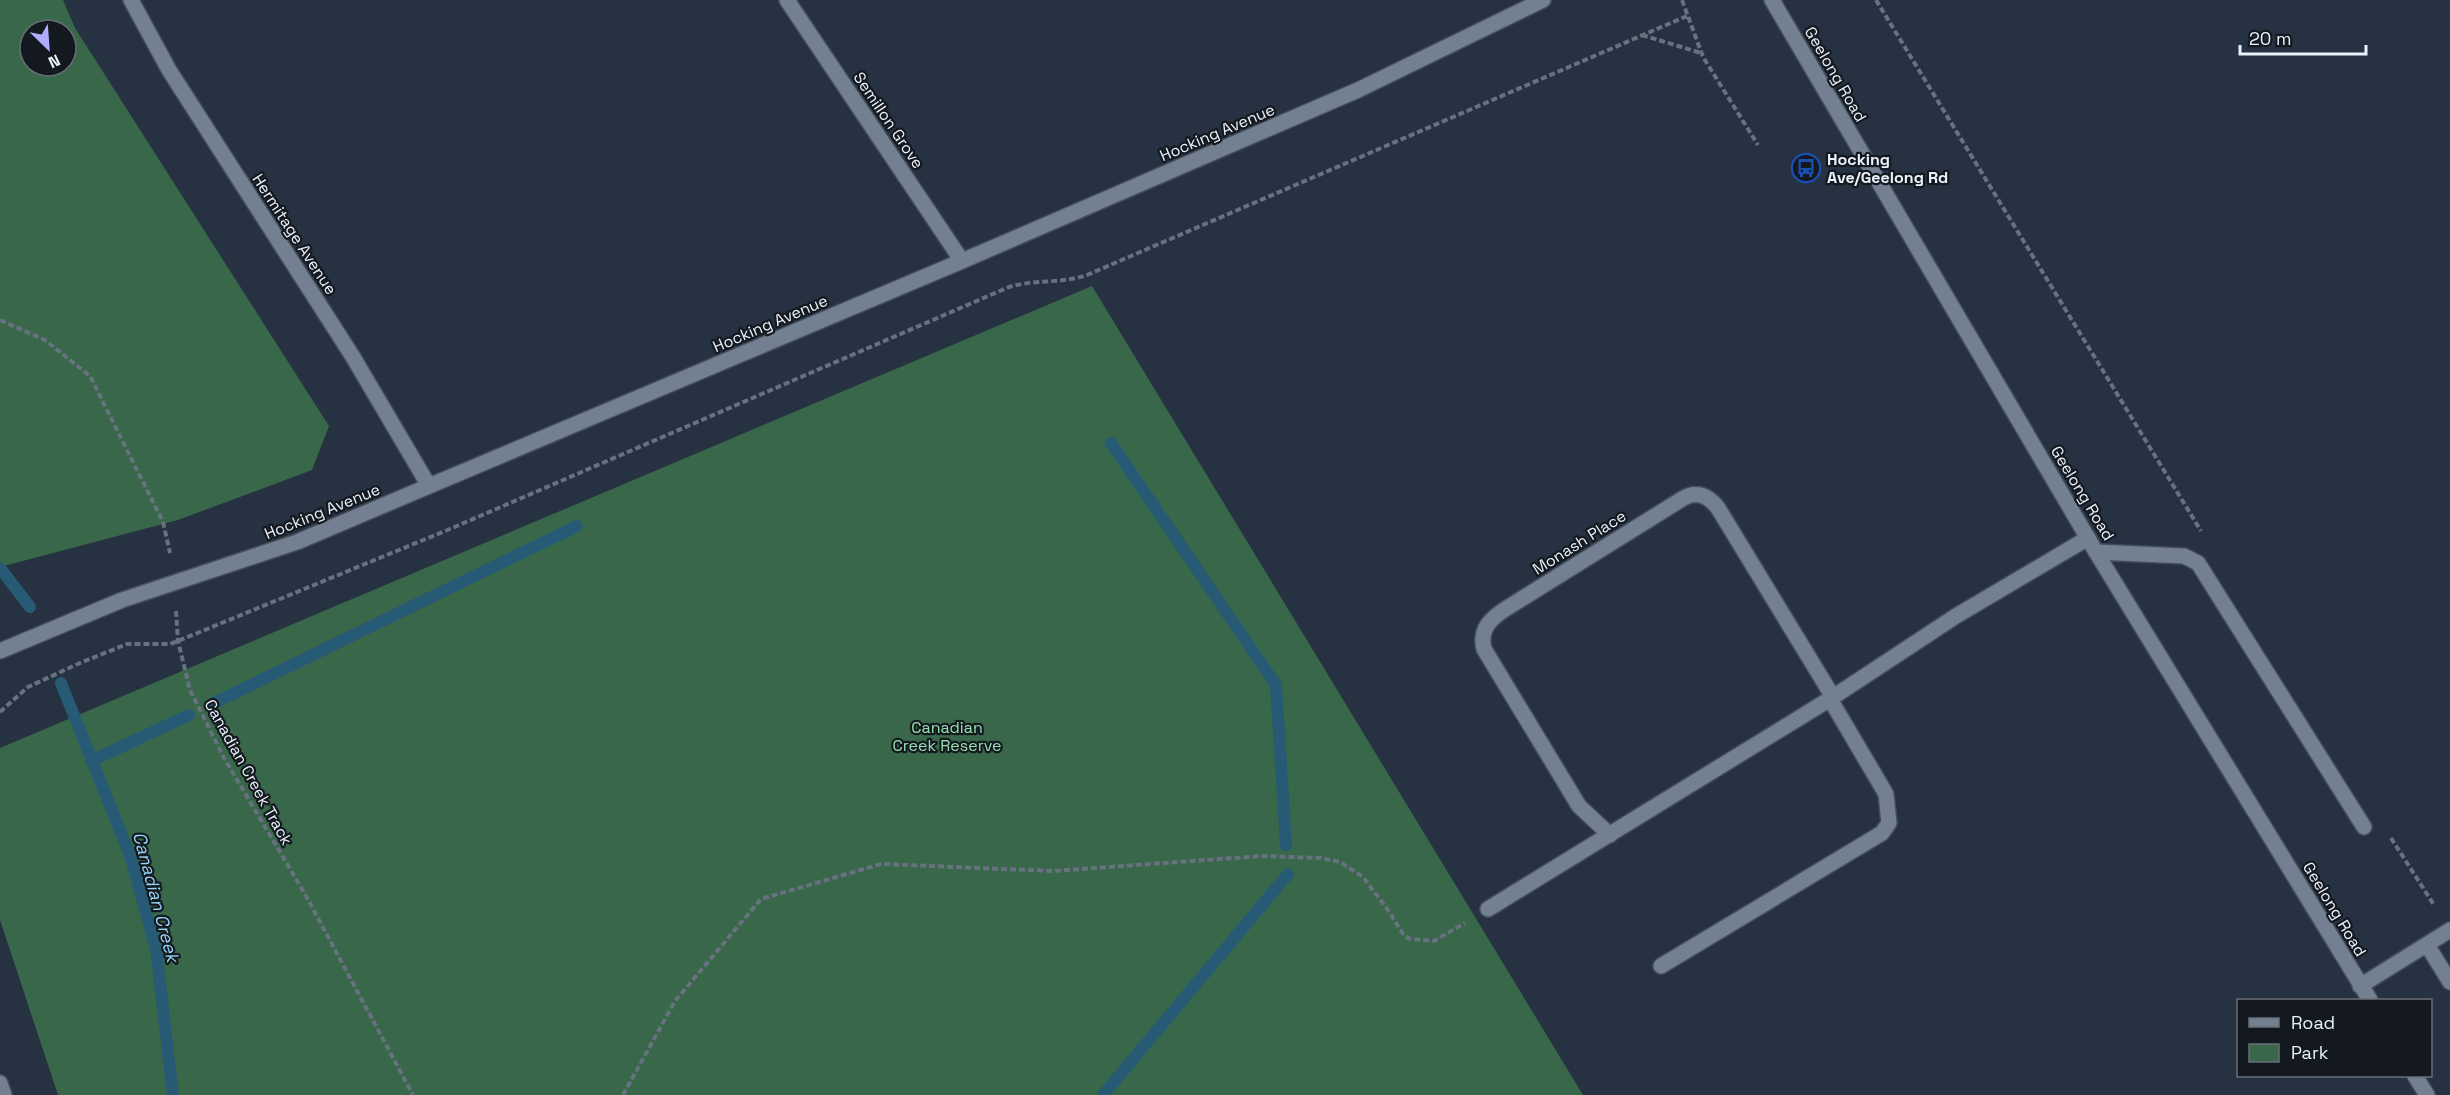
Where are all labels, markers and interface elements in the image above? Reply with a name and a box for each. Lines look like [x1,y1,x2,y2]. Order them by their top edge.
north arrow [18,18,78,78]
scale bar [2240,18,2366,56]
street label: Geelong Road [1800,23,1871,126]
text: 20 m [2249,27,2292,50]
text: N [45,49,63,73]
street label: Semillon Grove [848,68,929,173]
street label: Hocking Avenue [1156,99,1278,166]
place label: Hocking Ave/Geelong Rd [1827,149,1948,188]
bus stop icon: Hocking Ave/Geelong Rd [1790,152,1822,184]
street label: Hermitage Avenue [248,170,342,299]
street label: Hocking Avenue [709,290,831,357]
street label: Geelong Road [2046,442,2119,544]
street label: Hocking Avenue [261,479,383,544]
street label: Monash Place [1529,505,1630,580]
street label: Canadian Creek Track [200,695,298,849]
park label: Canadian Creek Reserve [893,717,1001,756]
water label: Canadian Creek [128,829,186,967]
street label: Geelong Road [2298,858,2371,960]
legend [2237,999,2432,1077]
text: Road [2291,1011,2335,1034]
text: Park [2291,1041,2329,1064]

